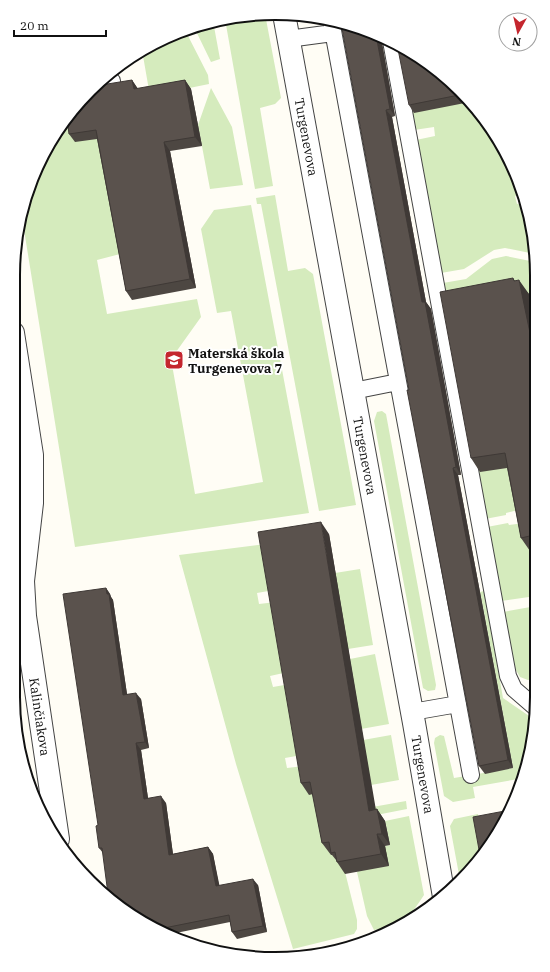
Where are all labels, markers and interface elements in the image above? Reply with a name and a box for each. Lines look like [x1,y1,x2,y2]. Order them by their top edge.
scale bar [14,12,106,38]
north arrow [498,12,538,52]
text: 20 m [20,18,49,33]
text: N [511,34,522,49]
street label: Turgenevova [291,97,322,178]
place label: Materská škola Turgenevova 7 [188,345,285,377]
school or university icon: Materská škola Turgenevova 7 [163,349,185,371]
street label: Turgenevova [349,415,380,496]
street label: Kalinčiakova [25,677,54,757]
street label: Turgenevova [407,734,437,815]

